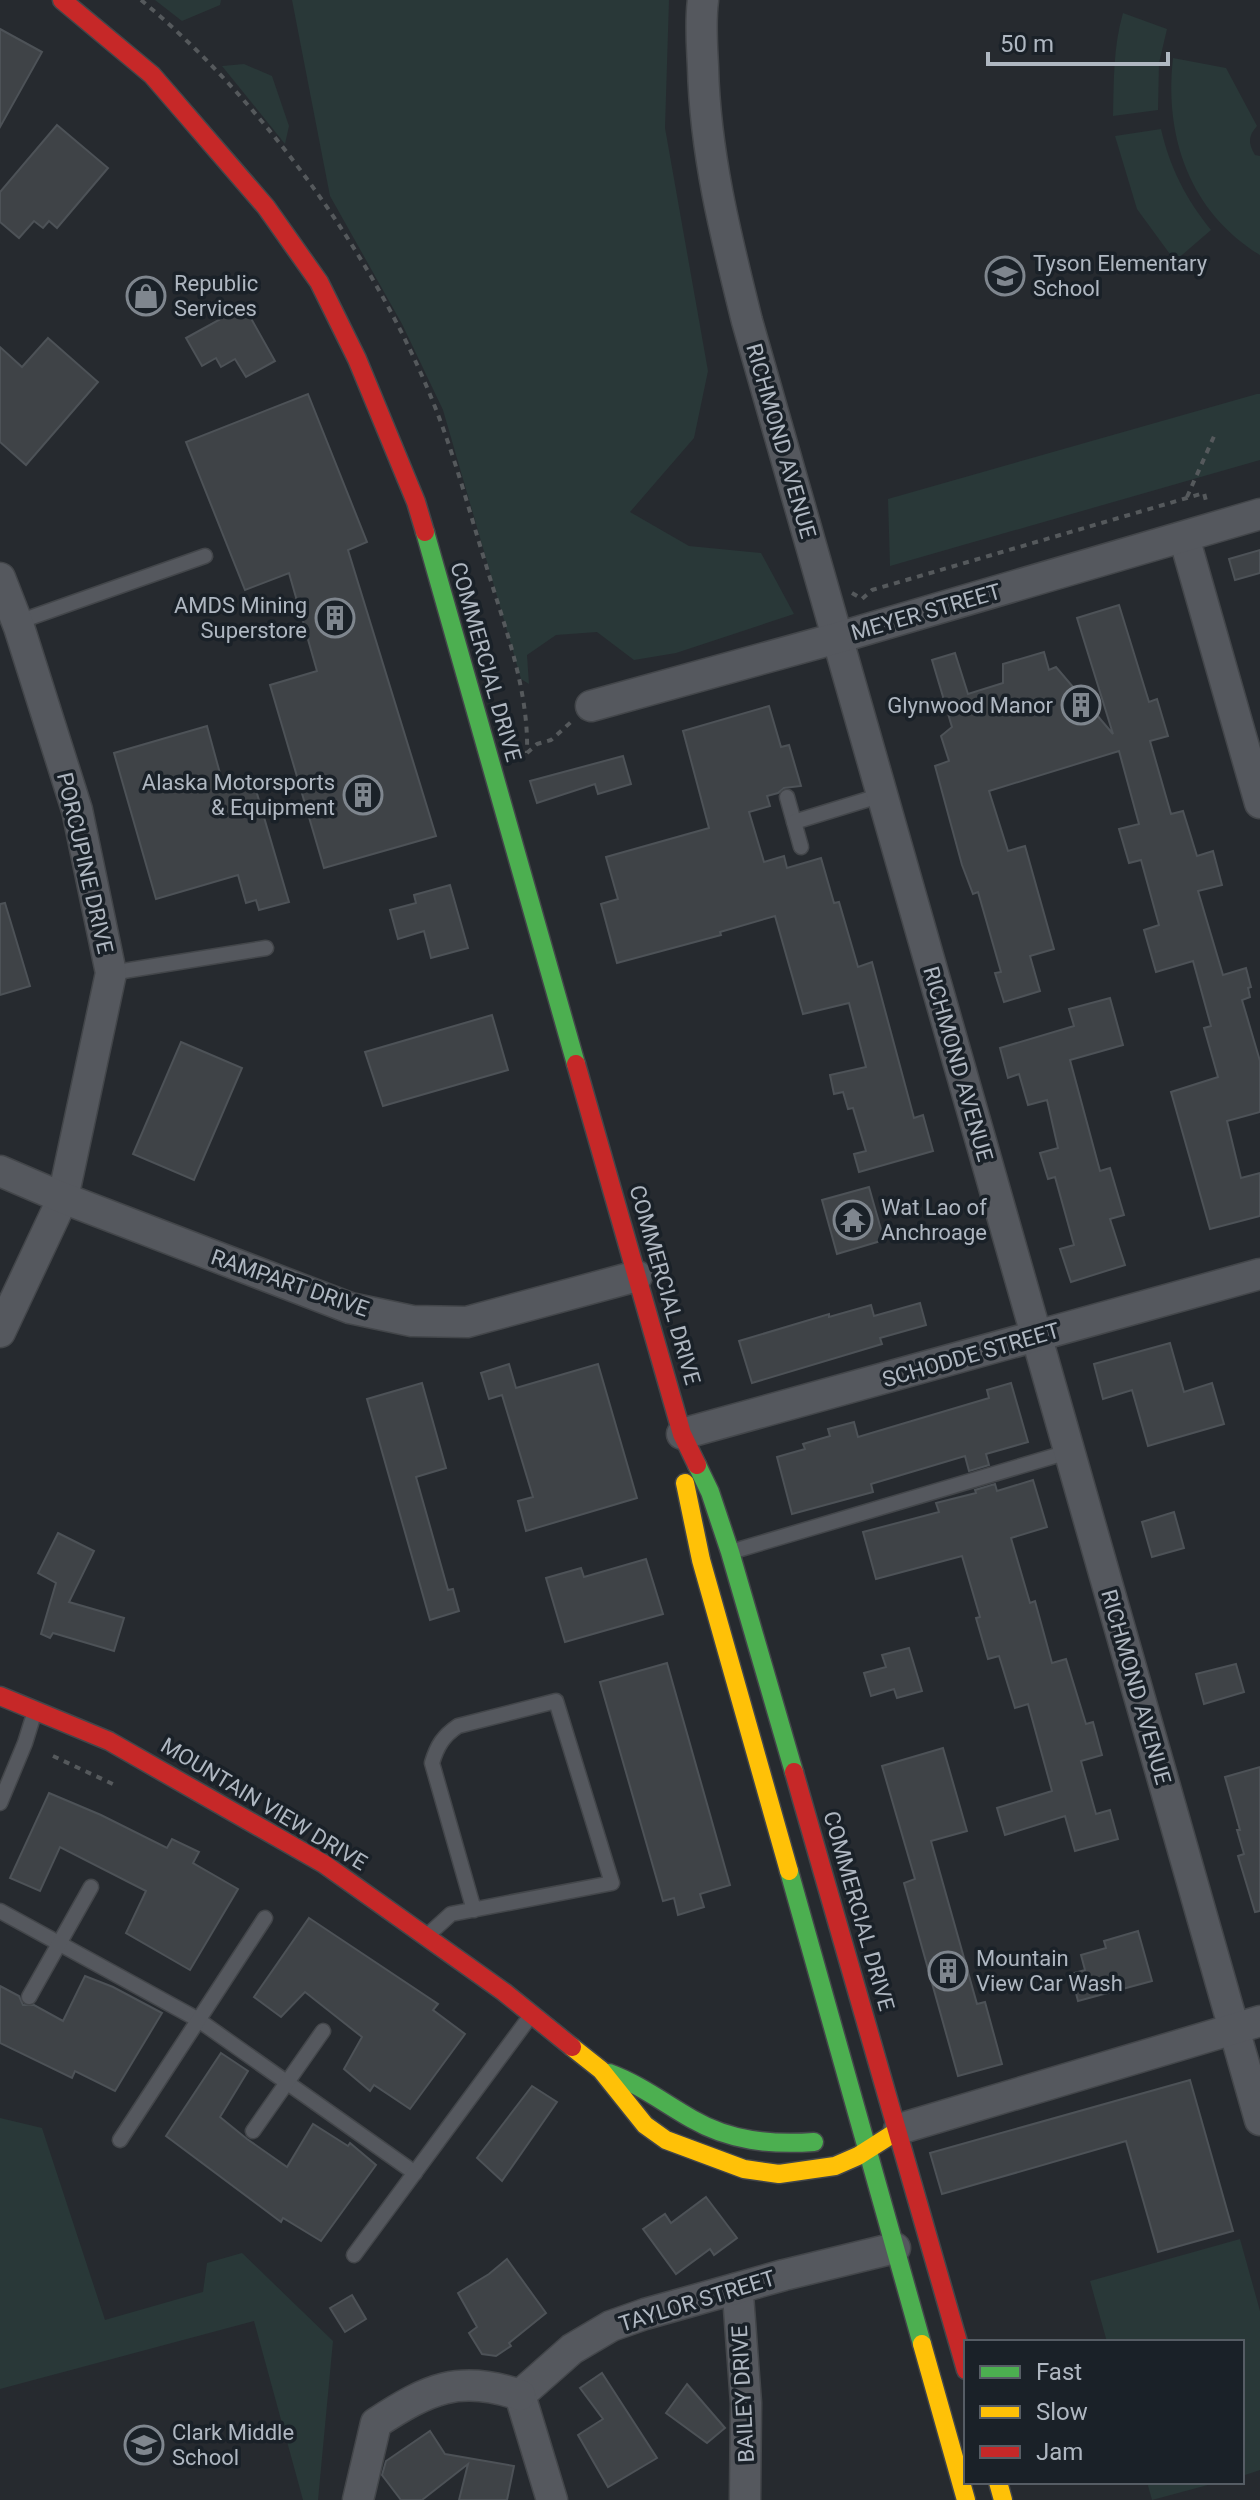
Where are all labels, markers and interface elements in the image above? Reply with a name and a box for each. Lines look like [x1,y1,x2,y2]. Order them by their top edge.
scale bar [988,16,1168,66]
text: 50 m [1000,30,1054,58]
place label: Tyson Elementary School [1033,251,1208,301]
school or university icon: Tyson Elementary School [984,255,1026,297]
place label: Republic Services [174,271,258,321]
shop icon: Republic Services [125,275,167,317]
street label: RICHMOND AVENUE [741,341,821,541]
street label: COMMERCIAL DRIVE [446,559,526,765]
street label: MEYER STREET [848,579,1004,645]
place label: AMDS Mining Superstore [174,593,307,643]
building icon: AMDS Mining Superstore [314,597,356,639]
building icon: Glynwood Manor [1060,684,1102,726]
place label: Glynwood Manor [887,693,1054,718]
street label: PORCUPINE DRIVE [52,770,118,956]
place label: Alaska Motorsports & Equipment [142,770,335,820]
building icon: Alaska Motorsports & Equipment [342,774,384,816]
street label: RICHMOND AVENUE [918,964,998,1164]
street label: COMMERCIAL DRIVE [625,1182,705,1388]
place label: Wat Lao of Anchroage [881,1195,987,1245]
temple icon: Wat Lao of Anchroage [832,1199,874,1241]
street label: RAMPART DRIVE [208,1244,372,1322]
street label: SCHODDE STREET [880,1318,1062,1392]
street label: RICHMOND AVENUE [1096,1587,1176,1787]
street label: MOUNTAIN VIEW DRIVE [157,1733,371,1875]
street label: COMMERCIAL DRIVE [819,1808,899,2014]
place label: Mountain View Car Wash [976,1946,1123,1996]
building icon: Mountain View Car Wash [927,1950,969,1992]
street label: TAYLOR STREET [616,2265,778,2337]
street label: BAILEY DRIVE [727,2325,759,2463]
legend [964,2340,1244,2484]
text: Fast [1036,2358,1082,2386]
text: Slow [1036,2398,1088,2426]
place label: Clark Middle School [172,2420,294,2470]
school or university icon: Clark Middle School [123,2424,165,2466]
text: Jam [1036,2438,1083,2466]

